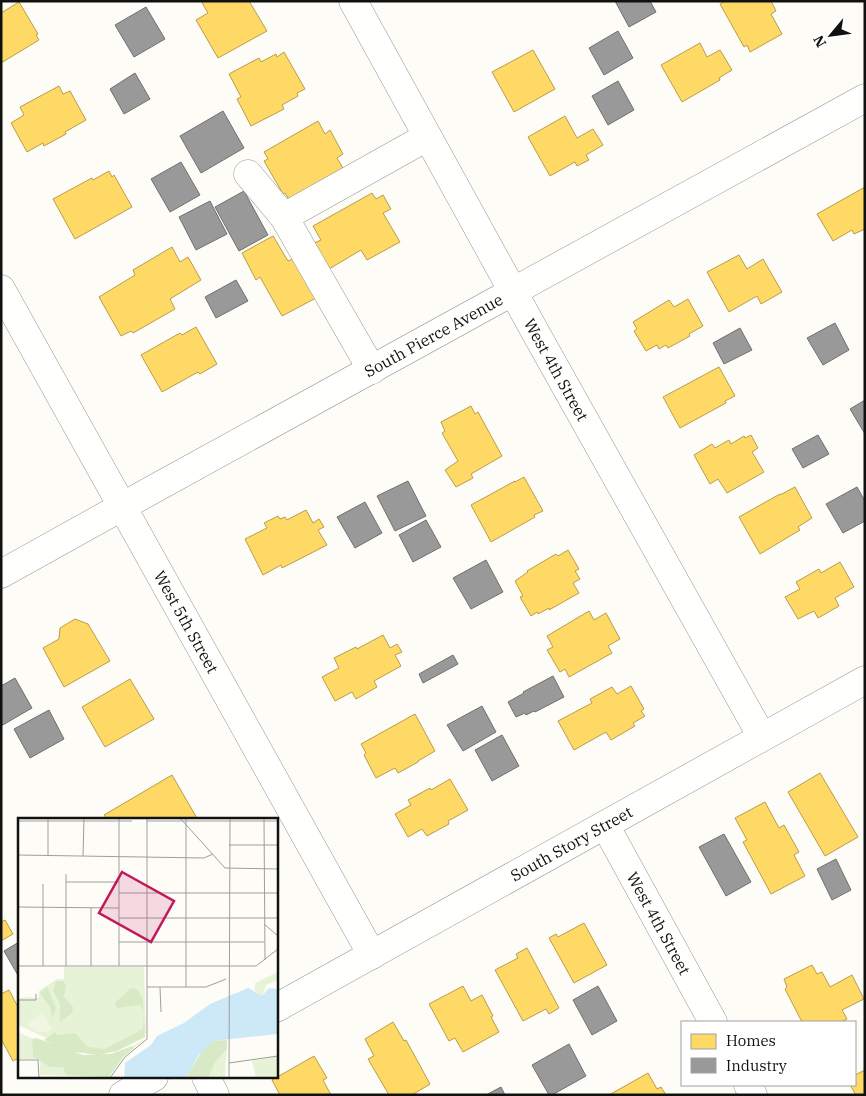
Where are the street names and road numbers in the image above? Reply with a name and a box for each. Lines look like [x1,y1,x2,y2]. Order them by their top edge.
street label: South Pierce Avenue [361,289,506,381]
street label: West 4th Street [520,315,593,425]
street label: West 5th Street [150,567,223,677]
street label: South Story Street [507,801,636,886]
street label: West 4th Street [623,868,695,978]

